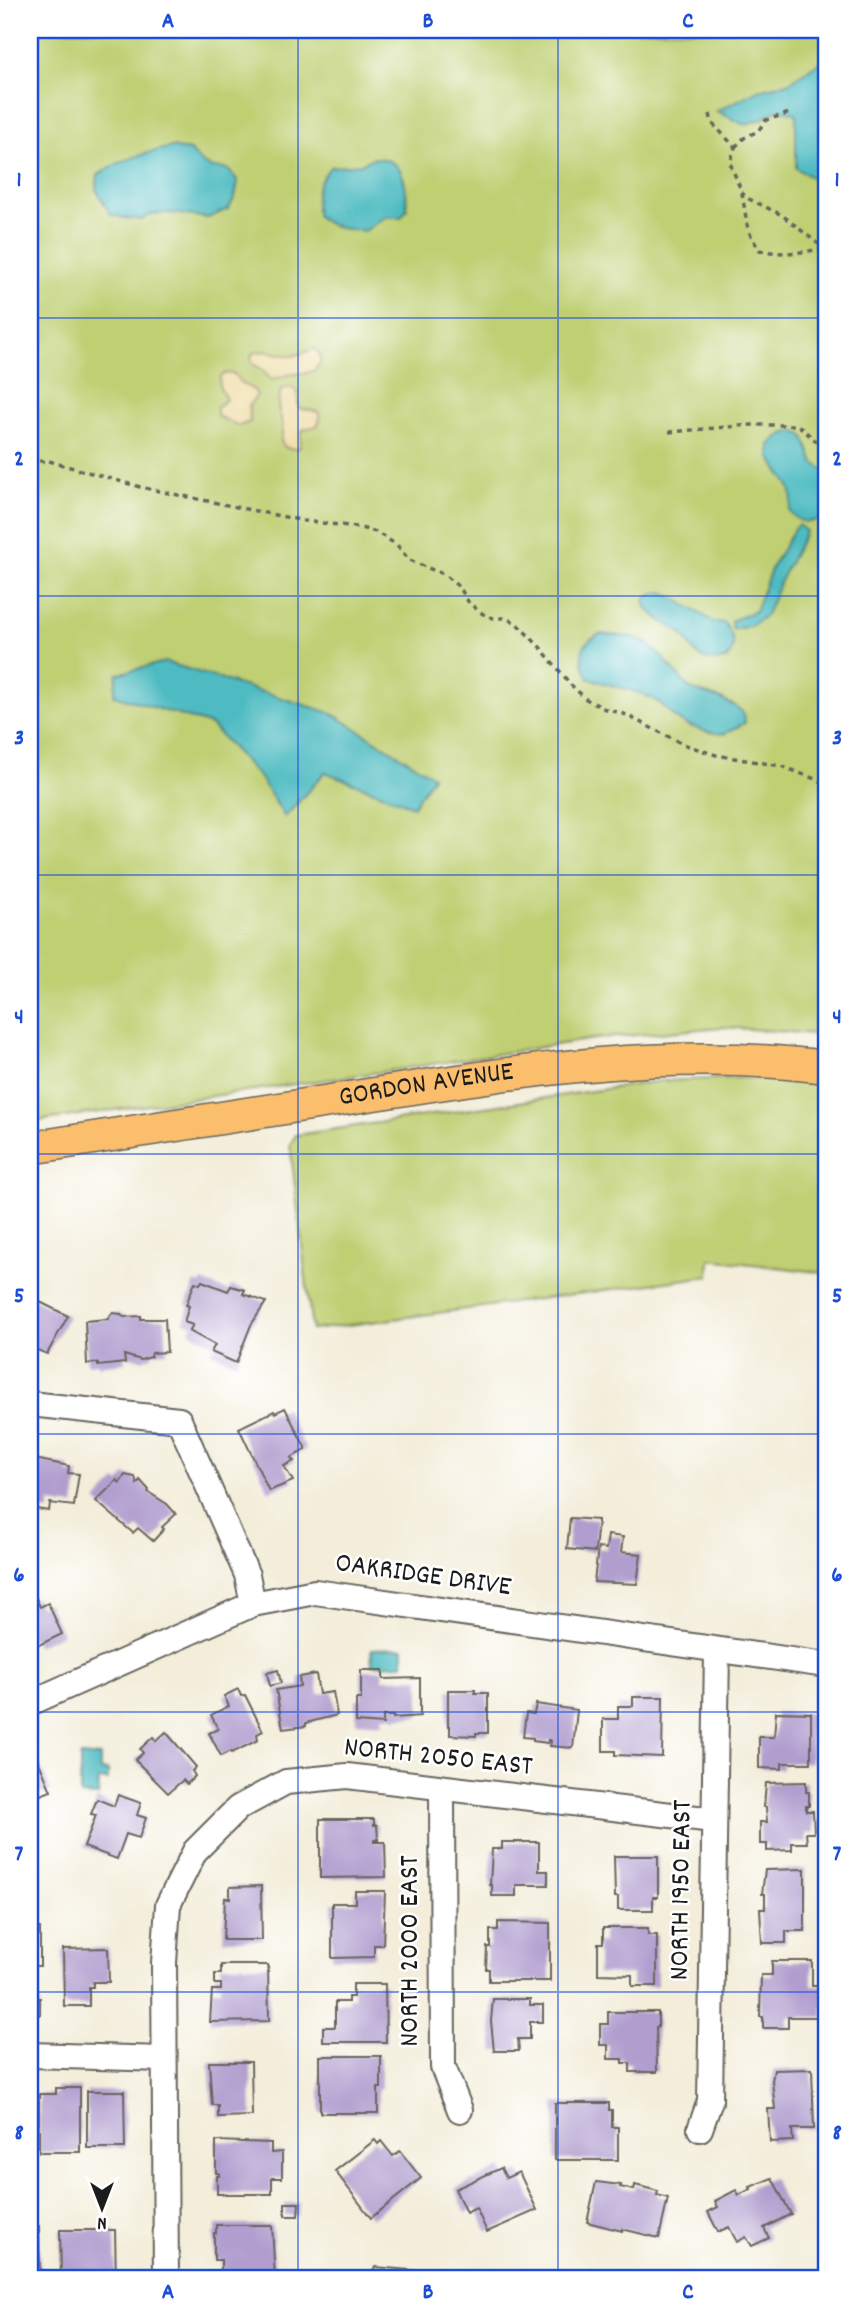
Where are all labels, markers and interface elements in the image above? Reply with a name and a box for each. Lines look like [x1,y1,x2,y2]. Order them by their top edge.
text: A [162,6,174,39]
text: B [423,6,434,39]
text: C [682,6,694,39]
text: 1 [16,165,22,198]
text: 1 [834,165,840,198]
text: 2 [14,444,24,477]
text: 2 [832,444,842,477]
text: 3 [14,723,24,756]
text: 3 [832,723,842,756]
text: 4 [14,1002,24,1035]
text: 4 [832,1002,842,1035]
street label: GORDON AVENUE [336,1053,516,1119]
text: 5 [14,1281,24,1314]
text: 5 [832,1281,842,1314]
street label: OAKRIDGE DRIVE [332,1545,514,1609]
text: 6 [13,1560,25,1593]
text: 6 [831,1560,843,1593]
street label: NORTH 2050 EAST [342,1729,534,1789]
street label: NORTH 1950 EAST [661,1799,705,1981]
text: 7 [15,1839,24,1872]
text: 7 [833,1839,842,1872]
street label: NORTH 2000 EAST [392,1855,432,2047]
text: 8 [14,2118,24,2151]
text: 8 [832,2118,842,2151]
north arrow [66,2172,136,2242]
text: N [97,2208,107,2235]
text: A [162,2277,174,2309]
text: B [423,2277,434,2309]
text: C [682,2277,694,2309]

